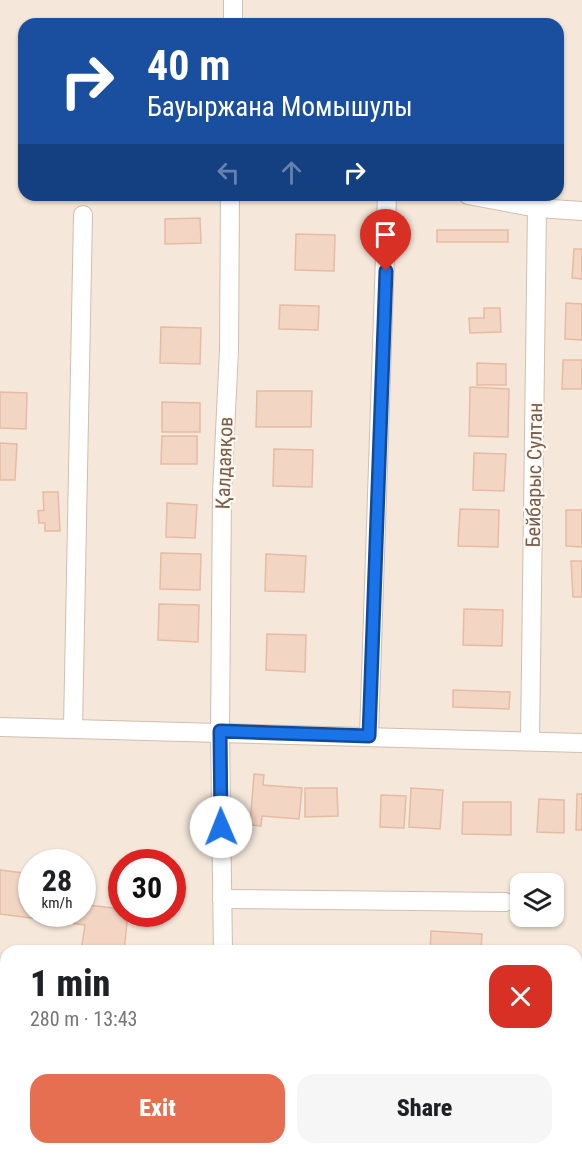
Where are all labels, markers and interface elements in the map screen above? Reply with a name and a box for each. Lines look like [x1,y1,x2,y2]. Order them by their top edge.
text: 40 m [147,41,230,90]
icon: right [48,42,126,120]
text: Бауыржана Момышулы [147,91,413,123]
icon: left [212,156,245,189]
icon: ahead [275,156,308,189]
icon: right [338,156,371,189]
pin [360,209,411,271]
icon: arrive [369,218,402,251]
street label: Бейбарыс Султан [521,402,547,548]
street label: Қалдаяқов [210,416,238,510]
position arrow [189,795,253,859]
speed limit sign: 30 [108,849,186,927]
text: 28 [42,863,72,898]
map controls [510,873,564,927]
button: layers [510,873,564,927]
text: km/h [42,894,72,912]
text: 1 min [30,963,110,1005]
button: close [489,965,552,1028]
text: 280 m · 13:43 [30,1007,137,1031]
button: Exit [30,1074,285,1143]
button: Share [297,1074,552,1143]

